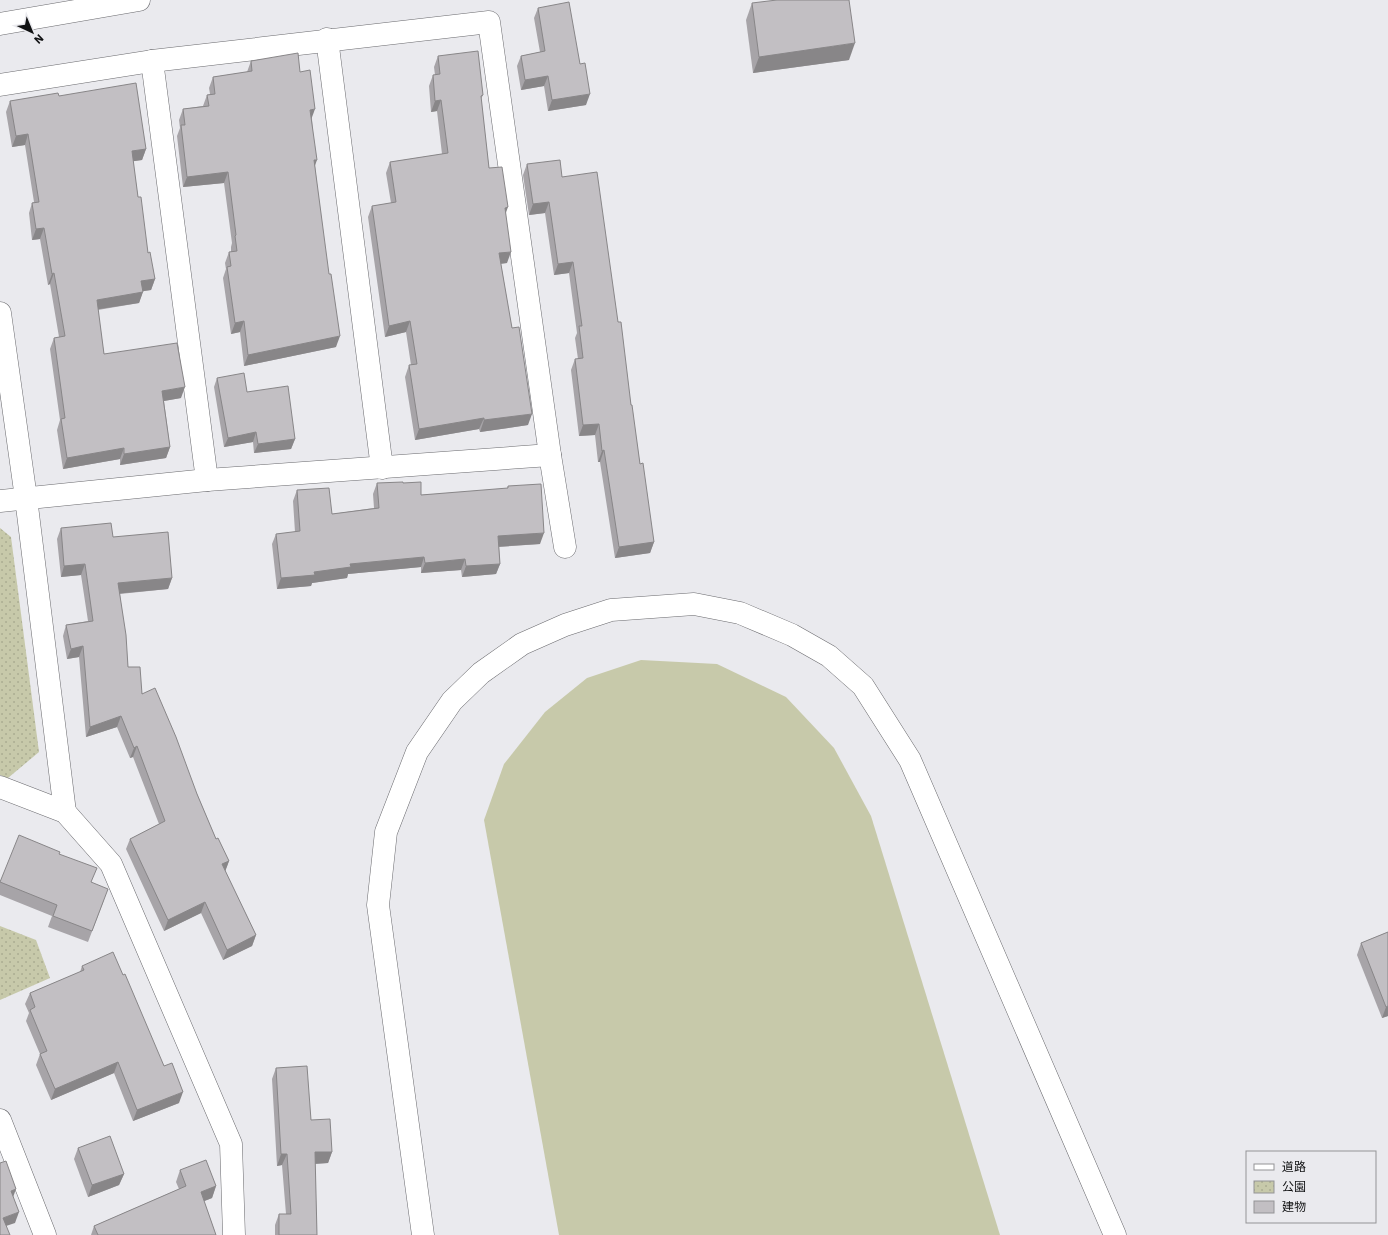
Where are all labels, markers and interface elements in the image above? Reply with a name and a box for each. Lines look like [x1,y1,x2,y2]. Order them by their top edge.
north arrow [12,12,52,52]
text: N [31,31,47,47]
legend [1246,1151,1376,1223]
text: 道路 [1282,1159,1306,1174]
text: 公園 [1282,1179,1306,1194]
text: 建物 [1282,1199,1306,1214]

